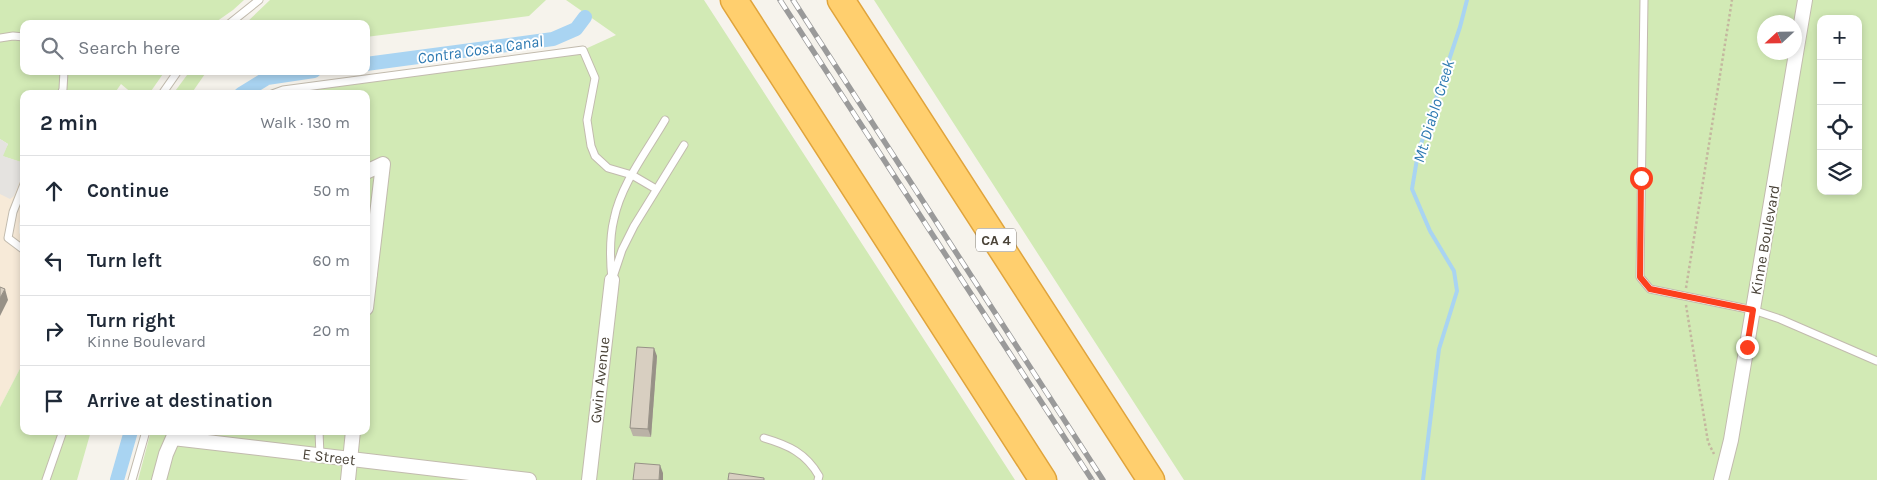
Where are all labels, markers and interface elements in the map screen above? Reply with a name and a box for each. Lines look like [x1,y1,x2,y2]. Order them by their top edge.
north arrow [1757,15,1802,60]
map controls [1817,15,1862,195]
button: + [1817,15,1862,60]
search box [20,20,370,75]
water label: Contra Costa Canal [416,31,544,68]
icon: search [38,34,66,62]
text: Search here [78,37,180,59]
water label: Mt. Diablo Creek [1409,57,1458,165]
button: − [1817,60,1862,105]
button: locate [1817,105,1862,150]
text: 2 min [40,111,98,135]
text: Walk · 130 m [260,113,350,132]
button: layers [1817,150,1862,195]
route start [1630,167,1653,190]
icon: ahead [40,177,68,205]
text: Continue [87,180,169,202]
text: 50 m [313,181,350,200]
street label: Kinne Boulevard [1746,184,1784,296]
road number: CA 4 [976,228,1016,252]
icon: left [40,247,68,275]
text: Turn left [87,250,162,272]
text: 60 m [313,251,350,270]
text: Turn right [87,310,176,332]
icon: right [40,317,68,345]
text: 20 m [312,321,350,340]
text: Kinne Boulevard [87,332,206,351]
street label: Gwin Avenue [587,336,613,424]
route end [1736,336,1759,359]
icon: arrive [40,387,68,415]
text: Arrive at destination [87,390,273,412]
street label: E Street [302,445,357,469]

